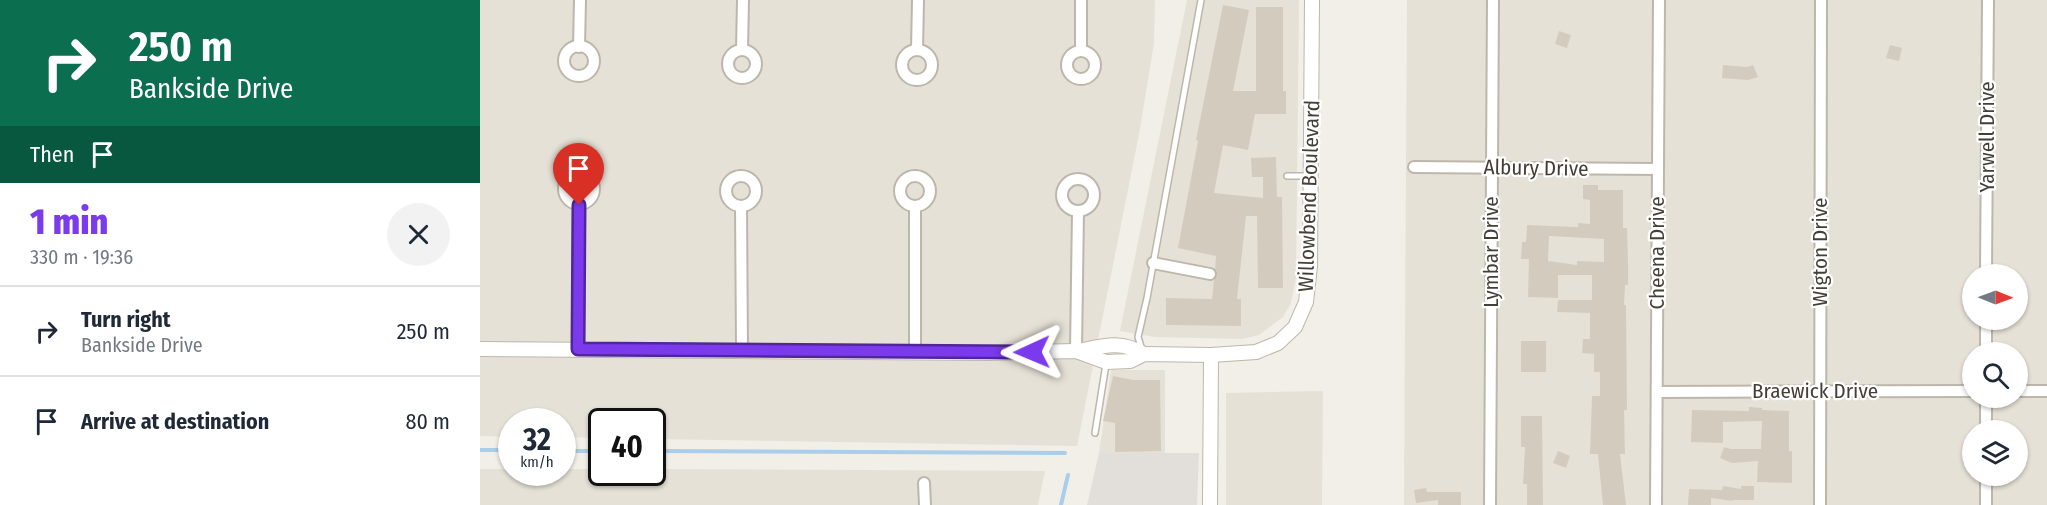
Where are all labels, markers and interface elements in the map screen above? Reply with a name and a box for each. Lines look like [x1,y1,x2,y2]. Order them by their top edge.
text: 250 m [129,22,233,72]
icon: right [30,24,108,102]
text: Bankside Drive [129,73,293,105]
street label: Yarwell Drive [1974,81,2000,193]
street label: Willowbend Boulevard [1293,100,1325,292]
icon: arrive [86,138,119,171]
text: Then [30,141,74,168]
pin [553,143,604,205]
icon: arrive [562,152,595,185]
street label: Albury Drive [1483,154,1589,182]
street label: Lymbar Drive [1478,196,1504,308]
street label: Cheena Drive [1644,196,1670,310]
street label: Wigton Drive [1807,198,1833,306]
text: 1 min [30,200,108,244]
button: close [387,203,450,266]
text: 330 m · 19:36 [30,245,133,269]
north arrow [1962,264,2028,330]
map controls [1962,264,2028,486]
text: Turn right [81,306,170,333]
icon: right [30,315,63,348]
text: 250 m [397,318,450,345]
position arrow [1000,320,1064,384]
text: Bankside Drive [81,333,203,357]
button: search [1962,342,2028,408]
street label: Braewick Drive [1752,378,1878,404]
icon: arrive [30,405,63,438]
text: Arrive at destination [81,408,269,435]
text: 80 m [405,408,450,435]
speed limit sign: 40 [588,408,666,486]
button: layers [1962,420,2028,486]
text: 32 [523,422,551,458]
text: km/h [520,453,554,471]

